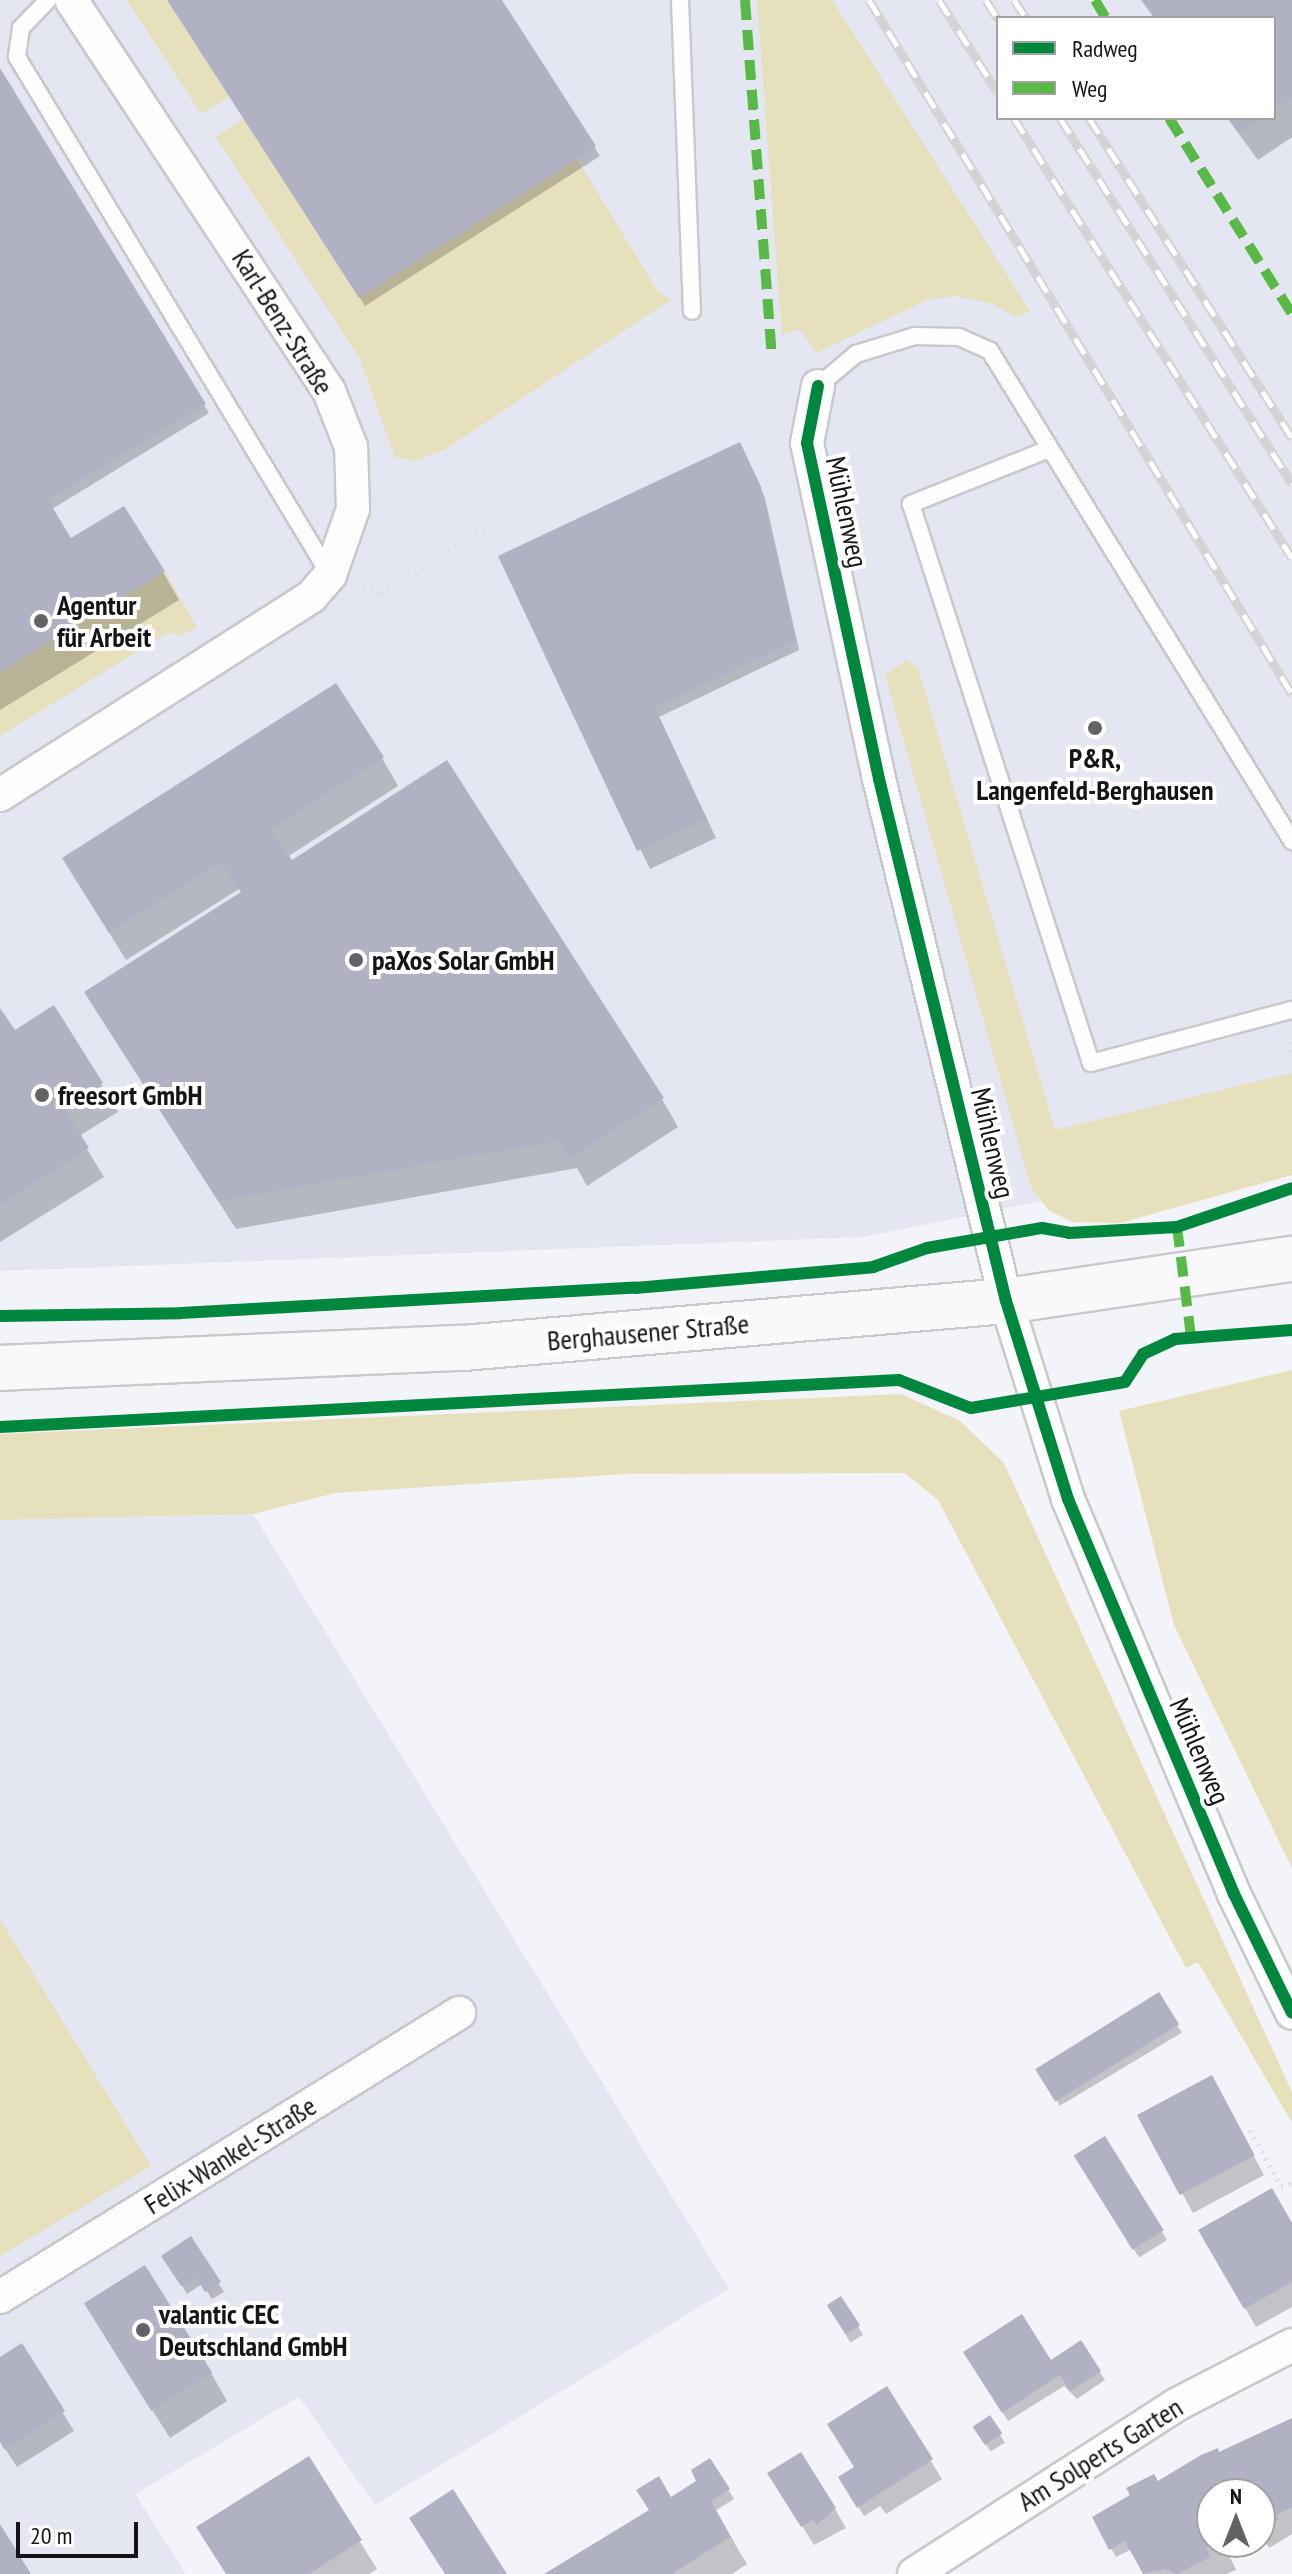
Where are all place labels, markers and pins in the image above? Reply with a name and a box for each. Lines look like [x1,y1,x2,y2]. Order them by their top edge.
place label: Agentur für Arbeit [57,588,152,654]
marker: Agentur für Arbeit [32,612,50,630]
marker: P&R, Langenfeld-Berghausen [1086,719,1104,737]
place label: P&R, Langenfeld-Berghausen [976,741,1214,807]
place label: paXos Solar GmbH [372,943,555,977]
marker: paXos Solar GmbH [347,951,365,969]
place label: freesort GmbH [58,1078,203,1112]
marker: freesort GmbH [33,1086,51,1104]
place label: valantic CEC Deutschland GmbH [159,2297,348,2363]
marker: valantic CEC Deutschland GmbH [134,2321,152,2339]

